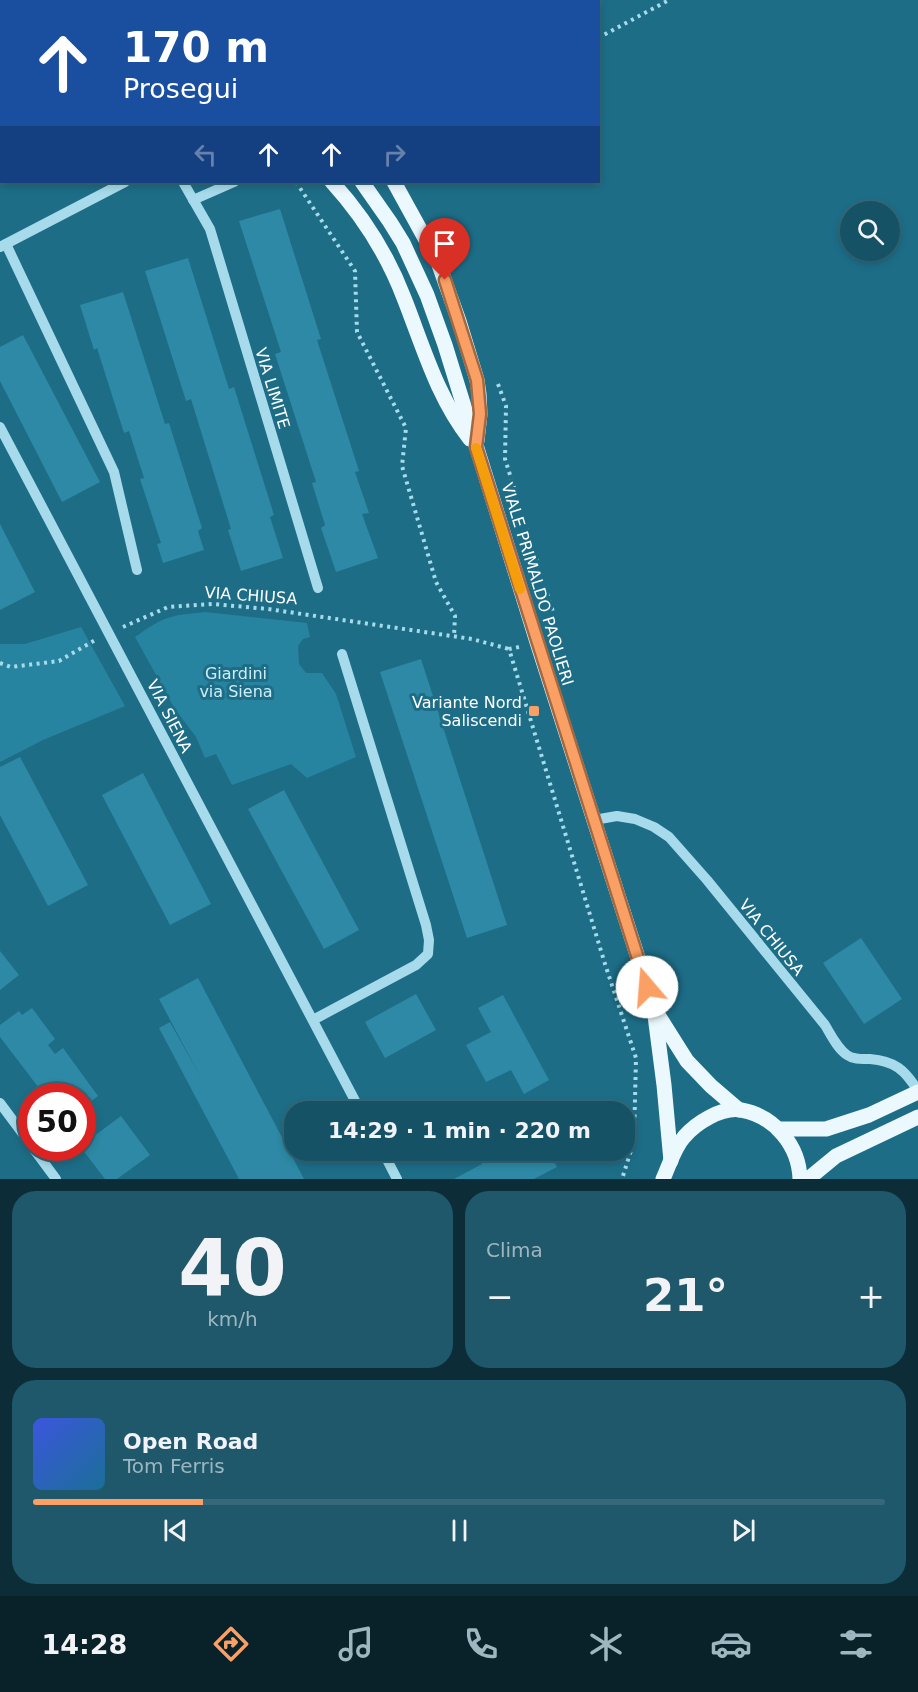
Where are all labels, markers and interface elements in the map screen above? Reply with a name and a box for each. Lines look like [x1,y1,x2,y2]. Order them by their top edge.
text: 170 m [123,23,269,72]
icon: ahead [24,24,102,102]
text: Prosegui [123,73,238,104]
icon: left [189,138,222,171]
icon: ahead [252,138,285,171]
icon: ahead [315,138,348,171]
icon: right [378,138,411,171]
map controls [840,201,900,261]
button: search [840,201,900,261]
pin [419,218,470,280]
icon: arrive [428,227,461,260]
street label: VIA LIMITE [251,345,294,431]
street label: VIALE PRIMALDO PAOLIERI [498,480,577,688]
street label: VIA CHIUSA [204,583,298,608]
park label: Giardini via Siena [199,664,273,701]
street label: VIA SIENA [143,676,196,756]
place label: Variante Nord Saliscendi [412,693,522,730]
marker: Variante Nord Saliscendi [527,704,541,718]
street label: VIA CHIUSA [735,895,808,979]
position arrow [615,955,679,1019]
speed limit sign: 50 [18,1083,96,1161]
text: 14:29 · 1 min · 220 m [328,1118,591,1143]
text: 40 [178,1223,287,1313]
text: Clima [486,1238,543,1262]
text: 21° [643,1269,728,1322]
text: − [486,1277,514,1316]
text: + [857,1277,885,1316]
text: km/h [207,1307,258,1331]
text: Open Road [123,1429,258,1454]
text: Tom Ferris [123,1454,225,1478]
icon: previous [159,1514,192,1547]
icon: pause [443,1514,476,1547]
icon: next [727,1514,760,1547]
icon: directions [210,1623,252,1665]
icon: music [335,1623,377,1665]
icon: phone [460,1623,502,1665]
icon: climate [585,1623,627,1665]
icon: car [710,1623,752,1665]
icon: filters [835,1623,877,1665]
text: 14:28 [41,1629,127,1660]

